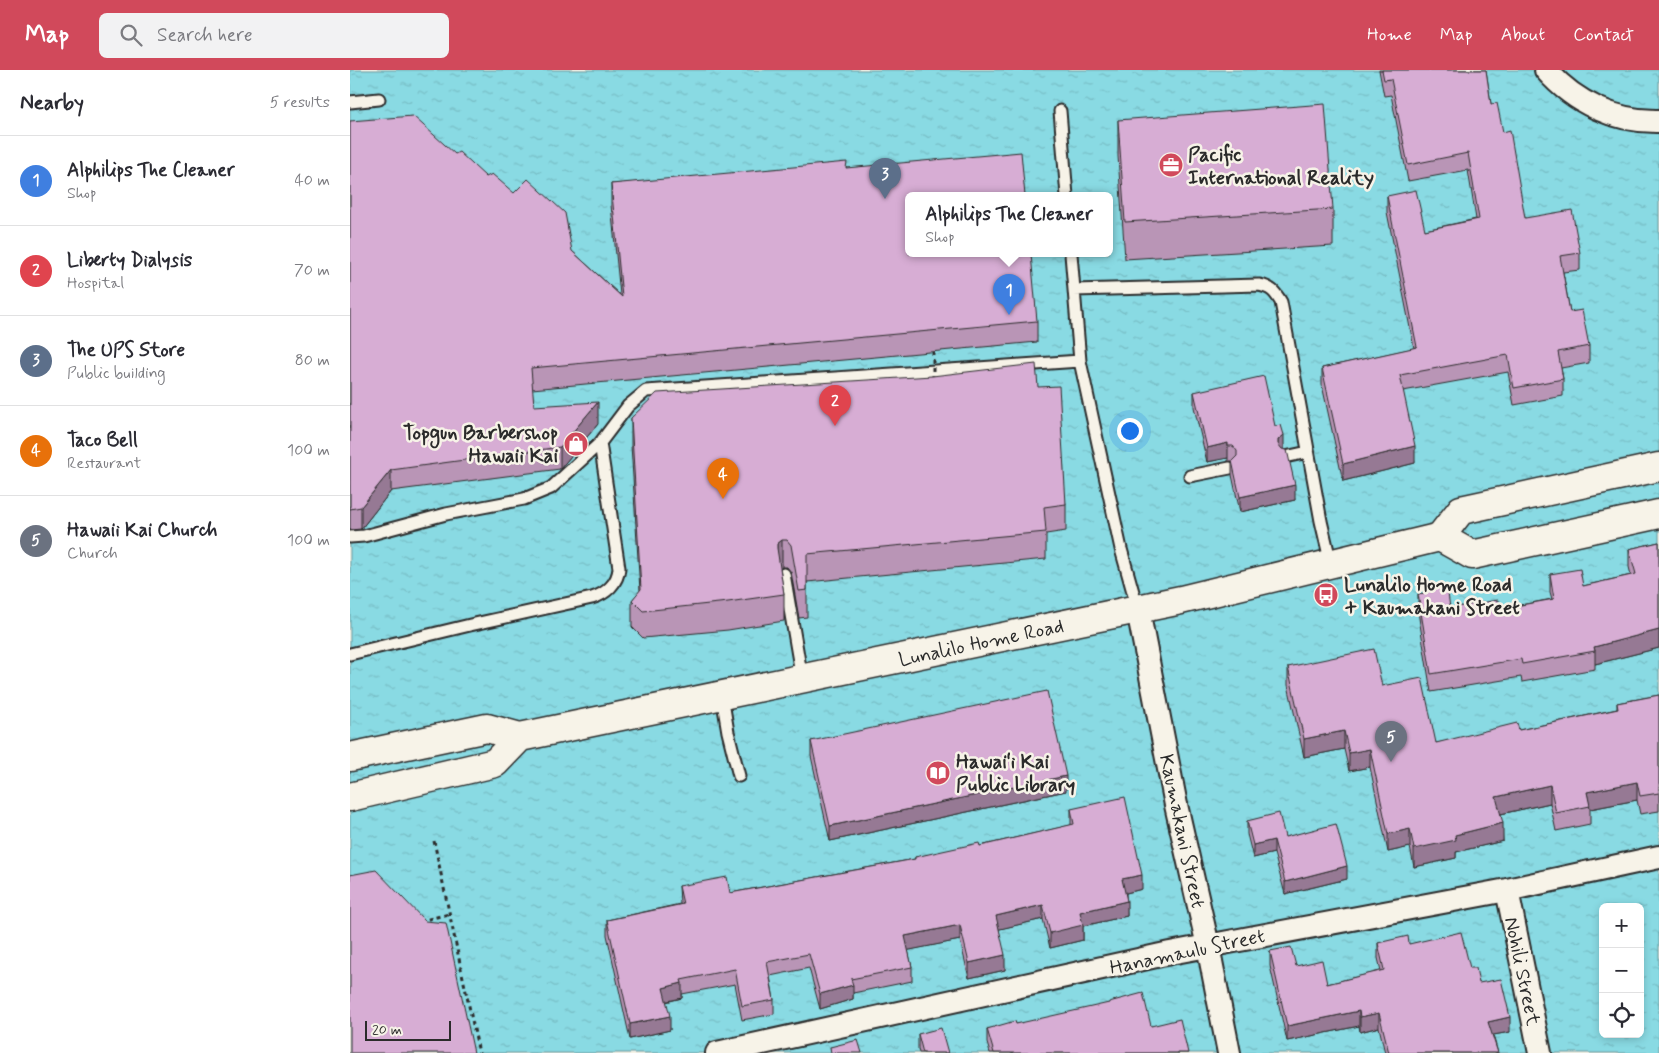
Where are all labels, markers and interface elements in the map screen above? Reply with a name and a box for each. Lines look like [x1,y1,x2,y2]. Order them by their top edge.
search box [99,13,449,58]
text: Map [25,20,69,51]
icon: search [117,21,145,49]
text: Search here [157,23,253,48]
text: Home [1367,23,1412,47]
text: Map [1440,23,1473,47]
text: About [1501,23,1545,47]
text: Contact [1573,23,1634,47]
text: Nearby [20,89,84,117]
text: 5 results [270,92,330,113]
place label: Pacific International Reality [1188,142,1374,192]
office icon: Pacific International Reality [1158,152,1184,178]
text: Alphilips The Cleaner [67,158,235,183]
pin: 3 [869,158,901,199]
text: 1 [32,170,40,191]
text: 40 m [294,170,330,191]
text: Shop [67,183,96,204]
popup [905,192,1113,257]
text: Alphilips The Cleaner [925,202,1093,227]
text: Shop [925,227,955,248]
text: Liberty Dialysis [67,248,192,273]
text: 2 [32,260,40,281]
text: 70 m [294,260,330,281]
text: Hospital [67,273,124,294]
pin: 1 [993,274,1025,315]
text: The UPS Store [67,338,185,363]
text: 3 [32,350,40,371]
text: 80 m [295,350,330,371]
text: Public building [67,363,166,384]
pin: 2 [819,385,851,426]
your location [1117,418,1143,444]
place label: Topgun Barbershop Hawaii Kai [403,420,558,470]
text: Taco Bell [67,428,138,453]
shop icon: Topgun Barbershop Hawaii Kai [563,431,589,457]
text: 4 [31,440,41,461]
text: 100 m [287,440,330,461]
text: Restaurant [67,453,141,474]
pin: 4 [707,458,739,499]
text: Hawaii Kai Church [67,518,217,543]
text: 5 [31,530,41,551]
text: 100 m [287,530,330,551]
text: Church [67,543,118,564]
place label: Lunalilo Home Road + Kaumakani Street [1344,572,1520,622]
bus stop icon: Lunalilo Home Road + Kaumakani Street [1313,582,1339,608]
street label: Lunalilo Home Road [896,613,1066,674]
pin: 5 [1375,721,1407,762]
place label: Hawaiʻi Kai Public Library [956,749,1075,799]
street label: Kaumakani Street [1152,752,1211,911]
library icon: Hawaiʻi Kai Public Library [925,760,951,786]
map controls [1599,903,1644,1038]
button: + [1599,903,1644,948]
street label: Nohili Street [1497,915,1546,1028]
street label: Hanamaulu Street [1107,923,1267,982]
button: − [1599,948,1644,993]
button: locate [1599,993,1644,1038]
scale bar [365,1018,451,1041]
text: 20 m [372,1021,402,1039]

